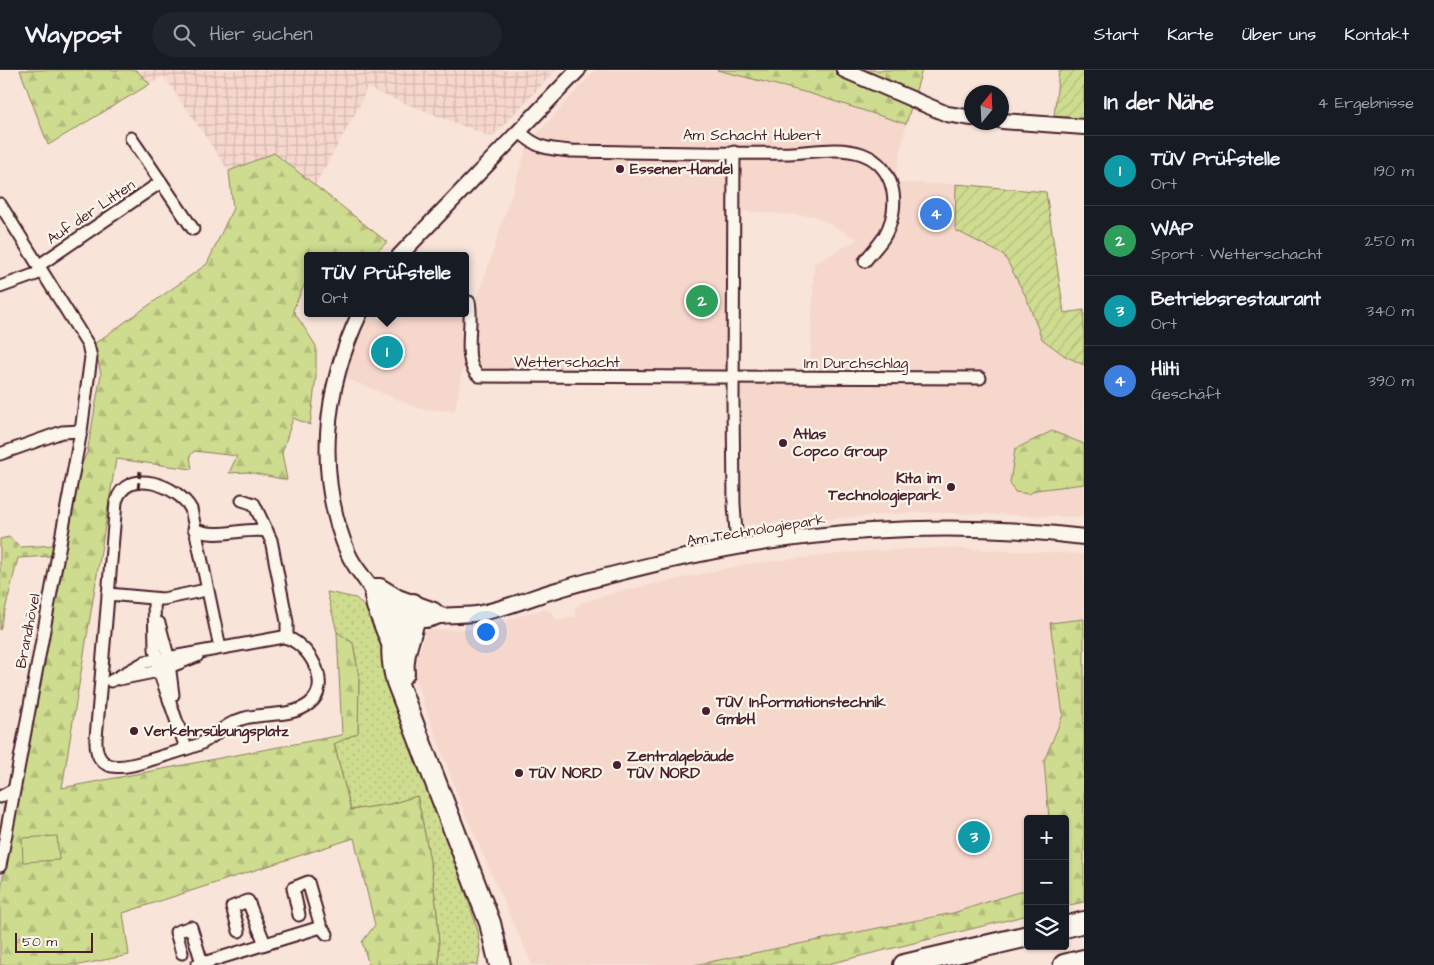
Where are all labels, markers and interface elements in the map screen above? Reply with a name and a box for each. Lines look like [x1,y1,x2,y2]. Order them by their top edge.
search box [152,12,502,57]
text: Waypost [25,18,122,52]
icon: search [170,21,198,49]
text: Hier suchen [210,21,313,48]
text: Start [1094,22,1139,47]
text: Karte [1167,22,1214,47]
text: Über uns [1242,22,1316,47]
text: Kontakt [1344,22,1409,47]
north arrow [964,85,1009,130]
text: In der Nähe [1104,88,1214,117]
text: 4 Ergebnisse [1317,92,1414,114]
street label: Am Schacht Hubert [683,125,821,146]
text: TÜV Prüfstelle [1151,146,1280,173]
place label: Essener-Handel [630,159,734,180]
text: 1 [1119,160,1121,182]
text: 190 m [1374,160,1414,182]
marker: Essener-Handel [614,163,626,175]
text: Ort [1151,173,1177,195]
street label: Auf der Litten [43,174,140,249]
pin: 4 [920,195,952,233]
text: WAP [1151,216,1193,243]
text: 2 [1115,230,1125,252]
text: 250 m [1365,230,1414,252]
text: Sport · Wetterschacht [1151,243,1322,265]
popup [304,252,469,317]
text: TÜV Prüfstelle [322,260,451,287]
pin: 2 [686,282,718,320]
text: Betriebsrestaurant [1151,286,1321,313]
text: Ort [322,287,348,309]
text: 3 [1116,300,1124,322]
text: 340 m [1366,300,1414,322]
text: Ort [1151,313,1177,335]
pin: 1 [371,333,403,371]
street label: Wetterschacht [514,352,620,373]
street label: Im Durchschlag [804,353,909,375]
text: Hilti [1151,356,1179,383]
text: 4 [1115,370,1125,392]
text: 390 m [1368,370,1414,392]
text: Geschäft [1151,383,1221,405]
place label: Atlas Copco Group [793,424,888,462]
marker: Atlas Copco Group [777,437,789,449]
place label: Kita im Technologiepark [827,468,942,508]
marker: Kita im Technologiepark [945,481,957,493]
street label: Am Technologiepark [685,509,827,552]
street label: Brandhövel [10,592,46,670]
your location [473,619,499,645]
place label: TÜV Informationstechnik GmbH [715,692,887,730]
marker: TÜV Informationstechnik GmbH [700,705,712,717]
place label: Verkehrsübungsplatz [143,721,289,744]
marker: Verkehrsübungsplatz [128,725,140,737]
place label: Zentralgebäude TÜV NORD [626,746,734,784]
marker: Zentralgebäude TÜV NORD [611,759,623,771]
place label: TÜV NORD [528,763,602,784]
marker: TÜV NORD [513,767,525,779]
map controls [1024,815,1069,950]
button: + [1024,815,1069,860]
pin: 3 [958,818,990,856]
button: − [1024,860,1069,905]
button: layers [1024,905,1069,950]
scale bar [15,930,92,953]
text: 50 m [22,932,57,952]

